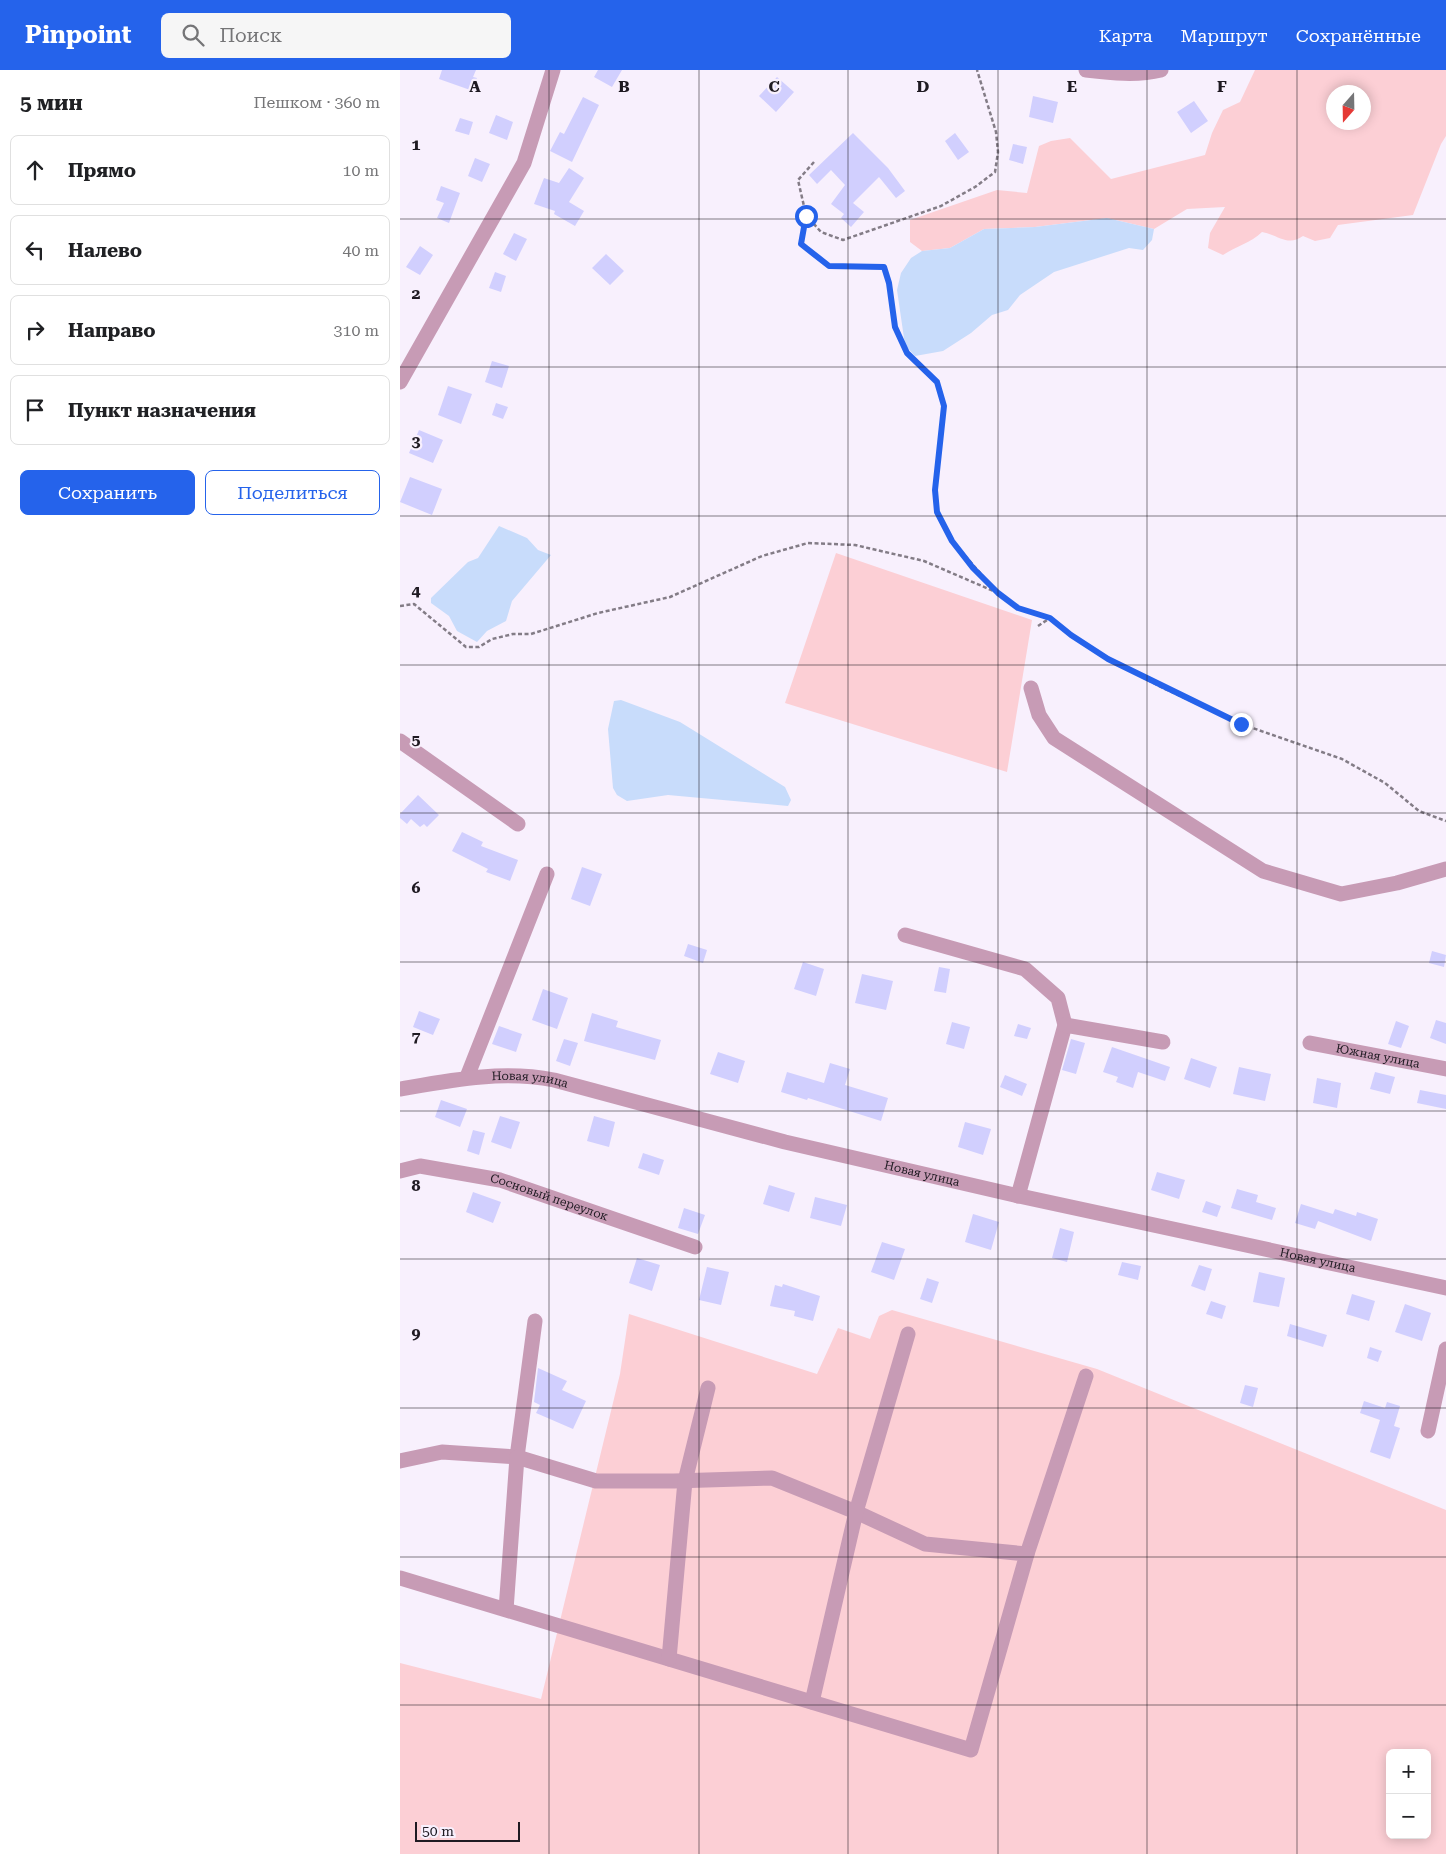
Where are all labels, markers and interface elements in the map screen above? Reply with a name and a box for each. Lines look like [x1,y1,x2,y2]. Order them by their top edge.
search box [161,13,511,58]
text: Pinpoint [25,21,131,49]
icon: search [179,21,207,49]
text: Поиск [219,24,282,47]
text: Карта [1099,25,1153,46]
text: Маршрут [1181,25,1268,46]
text: Сохранённые [1296,25,1421,46]
text: A [469,77,481,96]
text: B [618,77,630,96]
text: C [768,77,780,96]
text: D [917,77,930,96]
text: E [1067,77,1077,96]
text: F [1217,77,1227,96]
north arrow [1326,85,1371,130]
text: 5 мин [20,91,83,115]
text: Пешком · 360 m [253,93,380,112]
text: 1 [412,135,421,154]
icon: ahead [21,156,49,184]
text: Прямо [68,159,136,182]
text: 10 m [342,161,379,180]
route start [795,205,818,228]
icon: left [21,236,49,264]
text: Налево [68,239,142,262]
text: 40 m [342,241,379,260]
text: 2 [412,284,421,303]
icon: right [21,316,49,344]
text: Направо [68,319,155,342]
text: 310 m [333,321,379,340]
icon: arrive [21,396,49,424]
text: Пункт назначения [68,399,256,422]
text: 3 [412,432,421,451]
button: Сохранить [20,470,195,515]
button: Поделиться [205,470,380,515]
text: 4 [412,581,421,600]
route end [1230,713,1253,736]
text: 5 [412,730,421,749]
text: 6 [412,878,421,897]
text: 7 [412,1027,421,1046]
street label: Южная улица [1335,1041,1421,1071]
street label: Новая улица [491,1069,570,1091]
street label: Новая улица [883,1158,962,1189]
street label: Сосновый переулок [489,1171,611,1224]
text: 8 [412,1176,421,1195]
street label: Новая улица [1278,1245,1357,1275]
text: 9 [412,1324,421,1343]
map controls [1386,1749,1431,1839]
button: + [1386,1749,1431,1794]
button: − [1386,1794,1431,1839]
scale bar [415,1819,520,1842]
text: 50 m [422,1823,454,1839]

